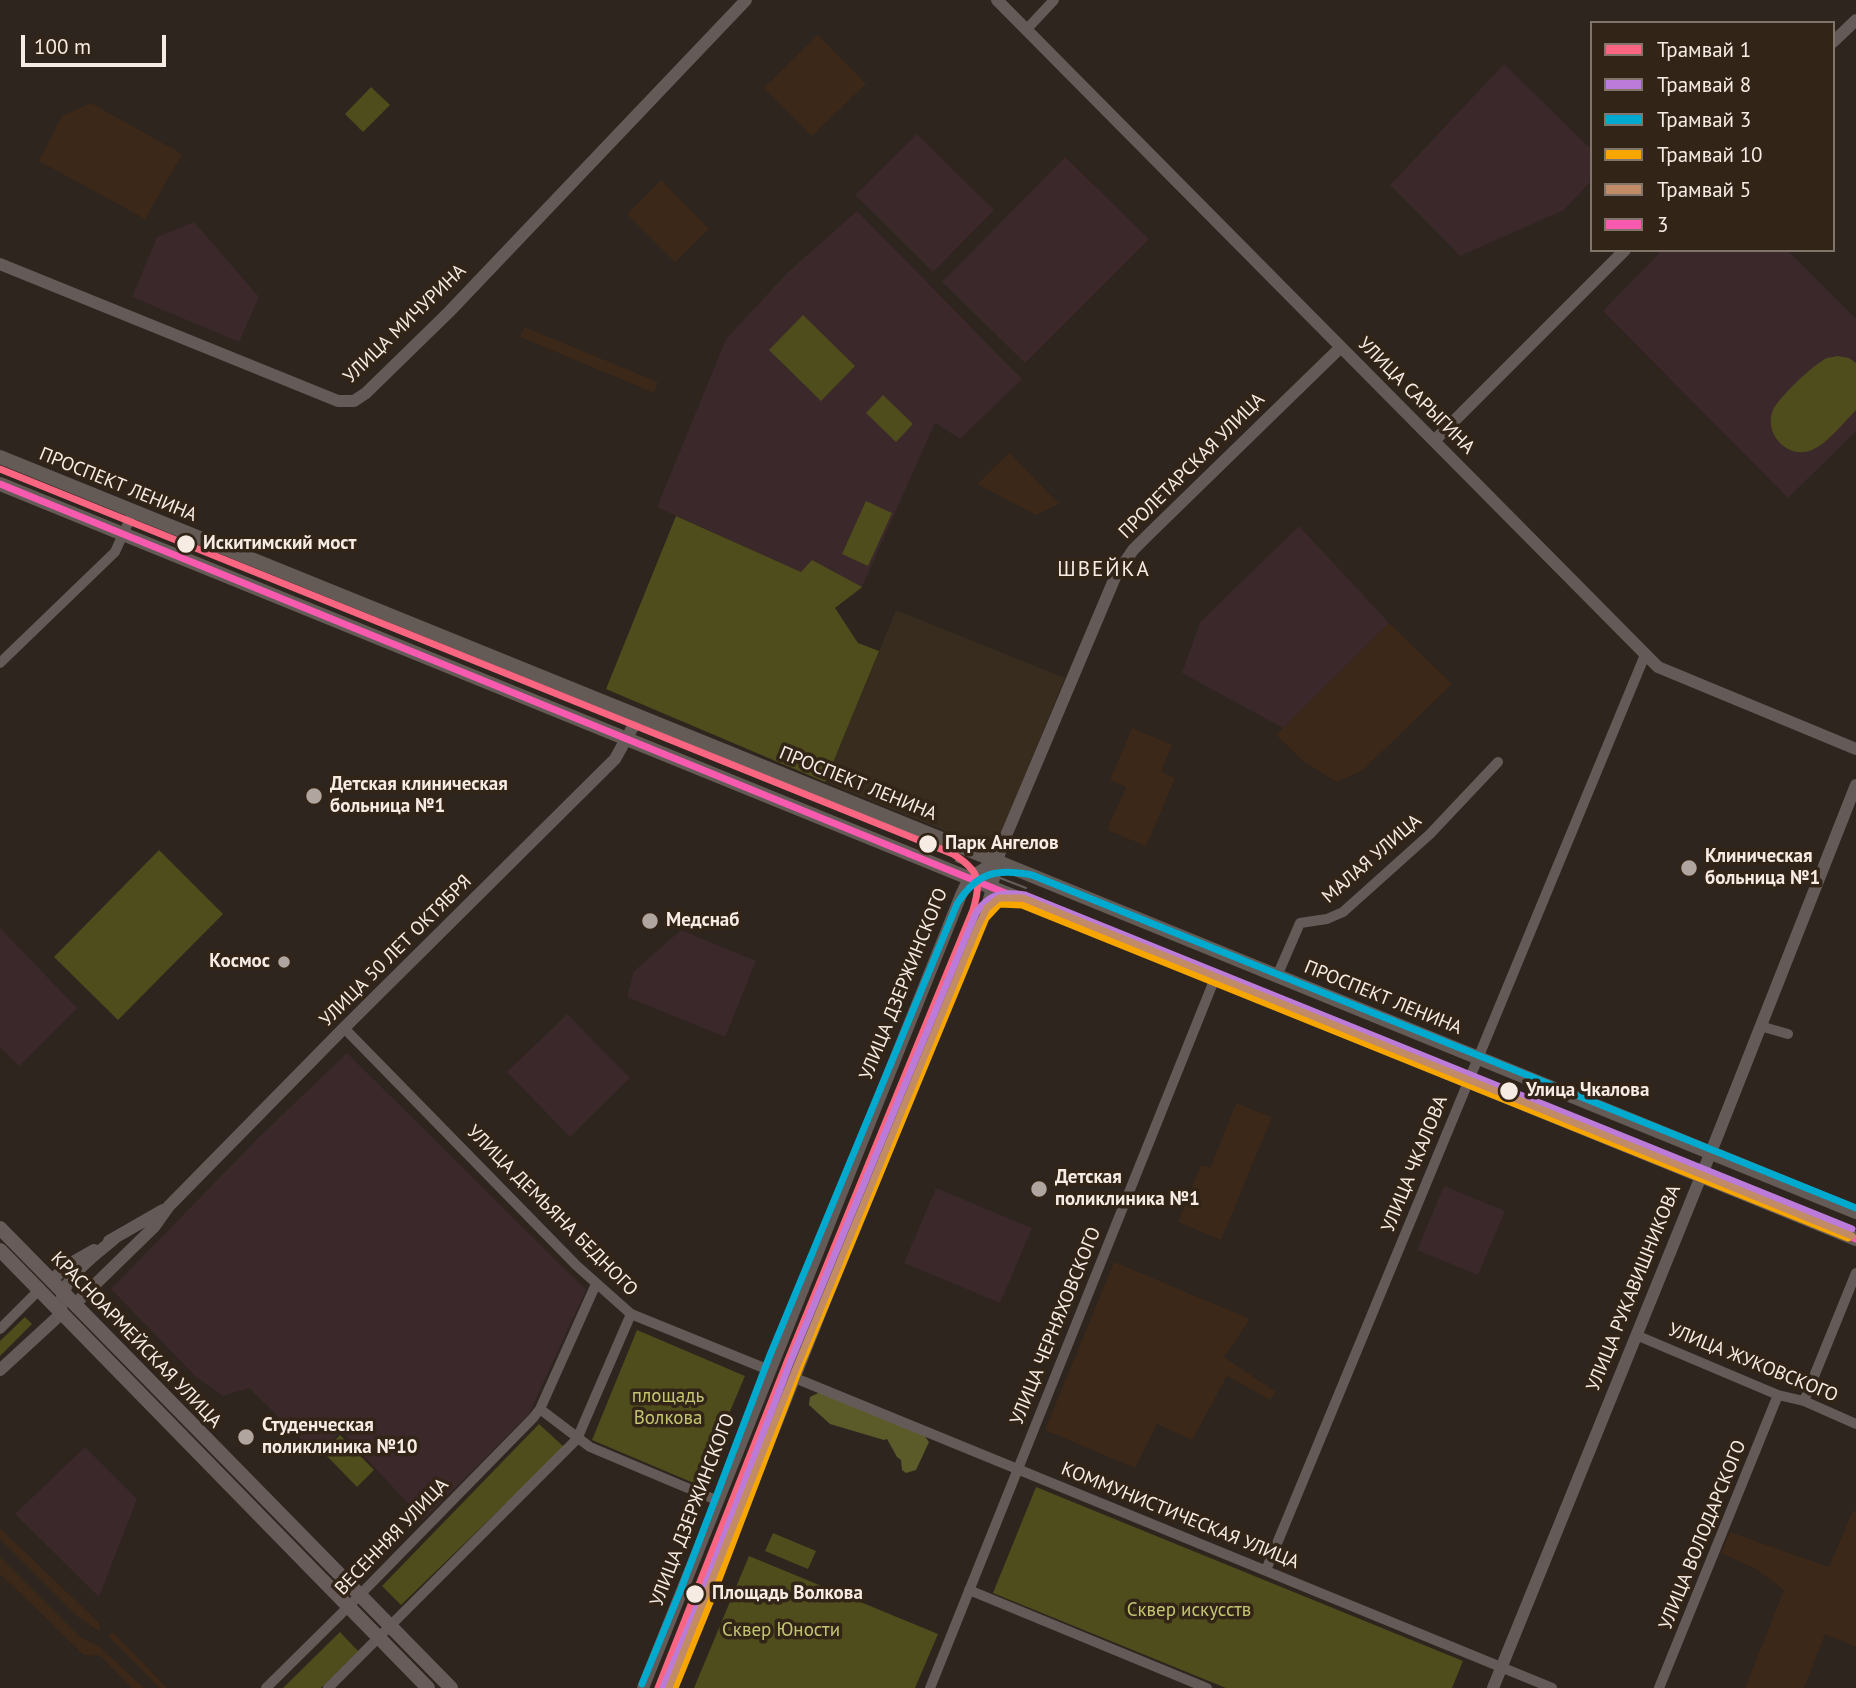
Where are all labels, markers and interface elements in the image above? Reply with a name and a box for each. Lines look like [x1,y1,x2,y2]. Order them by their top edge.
scale bar [24,21,170,65]
legend [1590,21,1835,252]
text: 100 m [34,33,91,60]
text: Трамвай 1 [1657,36,1751,63]
text: Трамвай 8 [1657,71,1751,98]
text: Трамвай 3 [1657,106,1751,133]
text: Трамвай 10 [1657,141,1763,168]
text: Трамвай 5 [1657,176,1751,203]
text: 3 [1657,211,1668,238]
street label: УЛИЦА МИЧУРИНА [339,260,471,388]
street label: УЛИЦА САРЫГИНА [1353,333,1479,459]
street label: ПРОЛЕТАРСКАЯ УЛИЦА [1114,388,1270,544]
street label: ПРОСПЕКТ ЛЕНИНА [36,443,200,527]
marker: Искитимский мост [175,533,197,555]
place label: Искитимский мост [203,533,356,555]
district label: ШВЕЙКА [1058,557,1150,583]
street label: ПРОСПЕКТ ЛЕНИНА [776,742,940,826]
place label: Детская клиническая больница №1 [330,774,508,818]
marker: Детская клиническая больница №1 [304,786,324,806]
street label: МАЛАЯ УЛИЦА [1318,810,1426,908]
marker: Парк Ангелов [917,833,939,855]
place label: Парк Ангелов [945,833,1059,855]
place label: Клиническая больница №1 [1705,846,1820,890]
marker: Клиническая больница №1 [1679,858,1699,878]
street label: УЛИЦА 50 ЛЕТ ОКТЯБРЯ [315,870,477,1032]
street label: УЛИЦА ДЗЕРЖИНСКОГО [855,885,953,1083]
place label: Медснаб [666,910,739,932]
marker: Медснаб [640,911,660,931]
place label: Космос [209,951,270,973]
marker: Космос [276,954,292,970]
street label: ПРОСПЕКТ ЛЕНИНА [1301,956,1465,1040]
marker: Улица Чкалова [1498,1080,1520,1102]
place label: Улица Чкалова [1526,1080,1649,1102]
street label: УЛИЦА ЧКАЛОВА [1377,1092,1453,1236]
street label: УЛИЦА ДЕМЬЯНА БЕДНОГО [462,1121,642,1301]
place label: Детская поликлиника №1 [1055,1167,1200,1211]
marker: Детская поликлиника №1 [1029,1179,1049,1199]
street label: УЛИЦА РУКАВИШНИКОВА [1582,1182,1686,1394]
street label: УЛИЦА ЧЕРНЯХОВСКОГО [1006,1224,1106,1428]
street label: КРАСНОАРМЕЙСКАЯ УЛИЦА [46,1247,226,1433]
street label: УЛИЦА ЖУКОВСКОГО [1665,1319,1841,1407]
park label: площадь Волкова [632,1386,704,1430]
street label: УЛИЦА ДЗЕРЖИНСКОГО [646,1410,740,1610]
place label: Студенческая поликлиника №10 [262,1415,418,1459]
marker: Студенческая поликлиника №10 [236,1427,256,1447]
street label: УЛИЦА ВОЛОДАРСКОГО [1655,1437,1751,1633]
street label: КОММУНИСТИЧЕСКАЯ УЛИЦА [1058,1458,1302,1574]
street label: ВЕСЕННЯЯ УЛИЦА [331,1474,453,1600]
marker: Площадь Волкова [684,1583,706,1605]
place label: Площадь Волкова [712,1583,863,1605]
park label: Сквер искусств [1127,1600,1251,1622]
park label: Сквер Юности [722,1620,840,1642]

